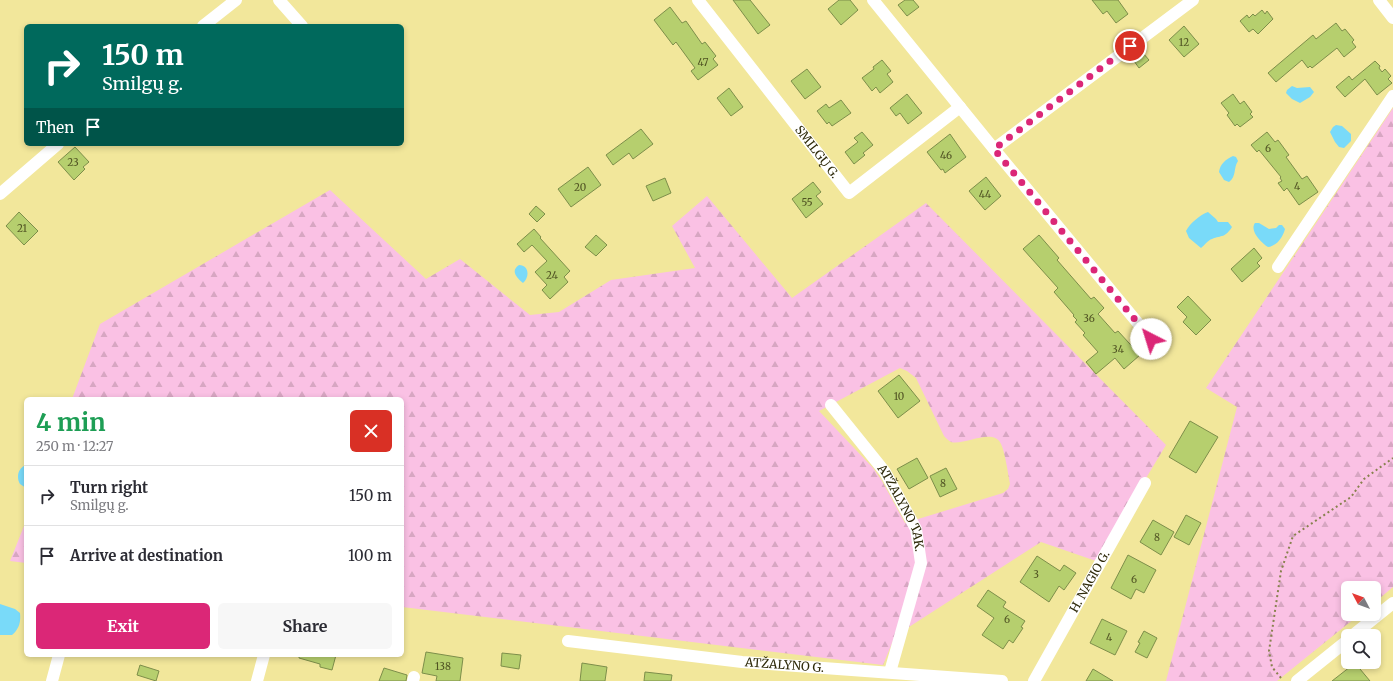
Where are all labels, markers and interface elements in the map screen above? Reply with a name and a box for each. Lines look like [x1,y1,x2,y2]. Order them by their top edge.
pin [1113,29,1147,63]
icon: arrive [1119,35,1141,57]
house number: 12 [1179,36,1189,49]
text: 150 m [102,37,184,73]
icon: right [36,40,88,92]
house number: 47 [698,56,709,69]
text: Smilgų g. [102,72,183,95]
icon: arrive [82,116,104,138]
text: Then [36,118,74,137]
street label: SMILGŲ G. [792,122,843,181]
house number: 6 [1265,142,1271,155]
house number: 46 [940,149,952,162]
house number: 23 [67,156,79,169]
house number: 4 [1294,180,1300,193]
house number: 20 [574,181,586,194]
house number: 44 [979,188,991,201]
house number: 55 [801,196,813,209]
house number: 21 [17,222,28,235]
house number: 24 [546,269,558,282]
house number: 36 [1083,312,1095,325]
position arrow [1130,318,1172,360]
house number: 34 [1112,343,1124,356]
house number: 10 [894,390,904,403]
text: 4 min [36,407,106,438]
button: close [350,410,392,452]
text: 250 m · 12:27 [36,438,113,455]
street label: ATŽALYNO TAK. [874,460,927,553]
house number: 8 [940,477,946,490]
text: Turn right [70,478,148,497]
icon: right [36,485,58,507]
text: 150 m [349,486,392,505]
text: Smilgų g. [70,497,129,514]
house number: 8 [1154,531,1160,544]
icon: arrive [36,545,58,567]
text: Arrive at destination [70,546,223,565]
text: 100 m [348,546,392,565]
street label: H. NAGIO G. [1066,548,1113,615]
house number: 3 [1033,568,1039,581]
house number: 6 [1131,573,1137,586]
north arrow [1341,581,1381,621]
map controls [1341,581,1381,669]
button: Exit [36,603,210,649]
button: Share [218,603,392,649]
house number: 6 [1004,613,1010,626]
button: search [1341,629,1381,669]
house number: 4 [1106,631,1112,644]
street label: ATŽALYNO G. [744,654,825,675]
house number: 138 [435,660,451,673]

